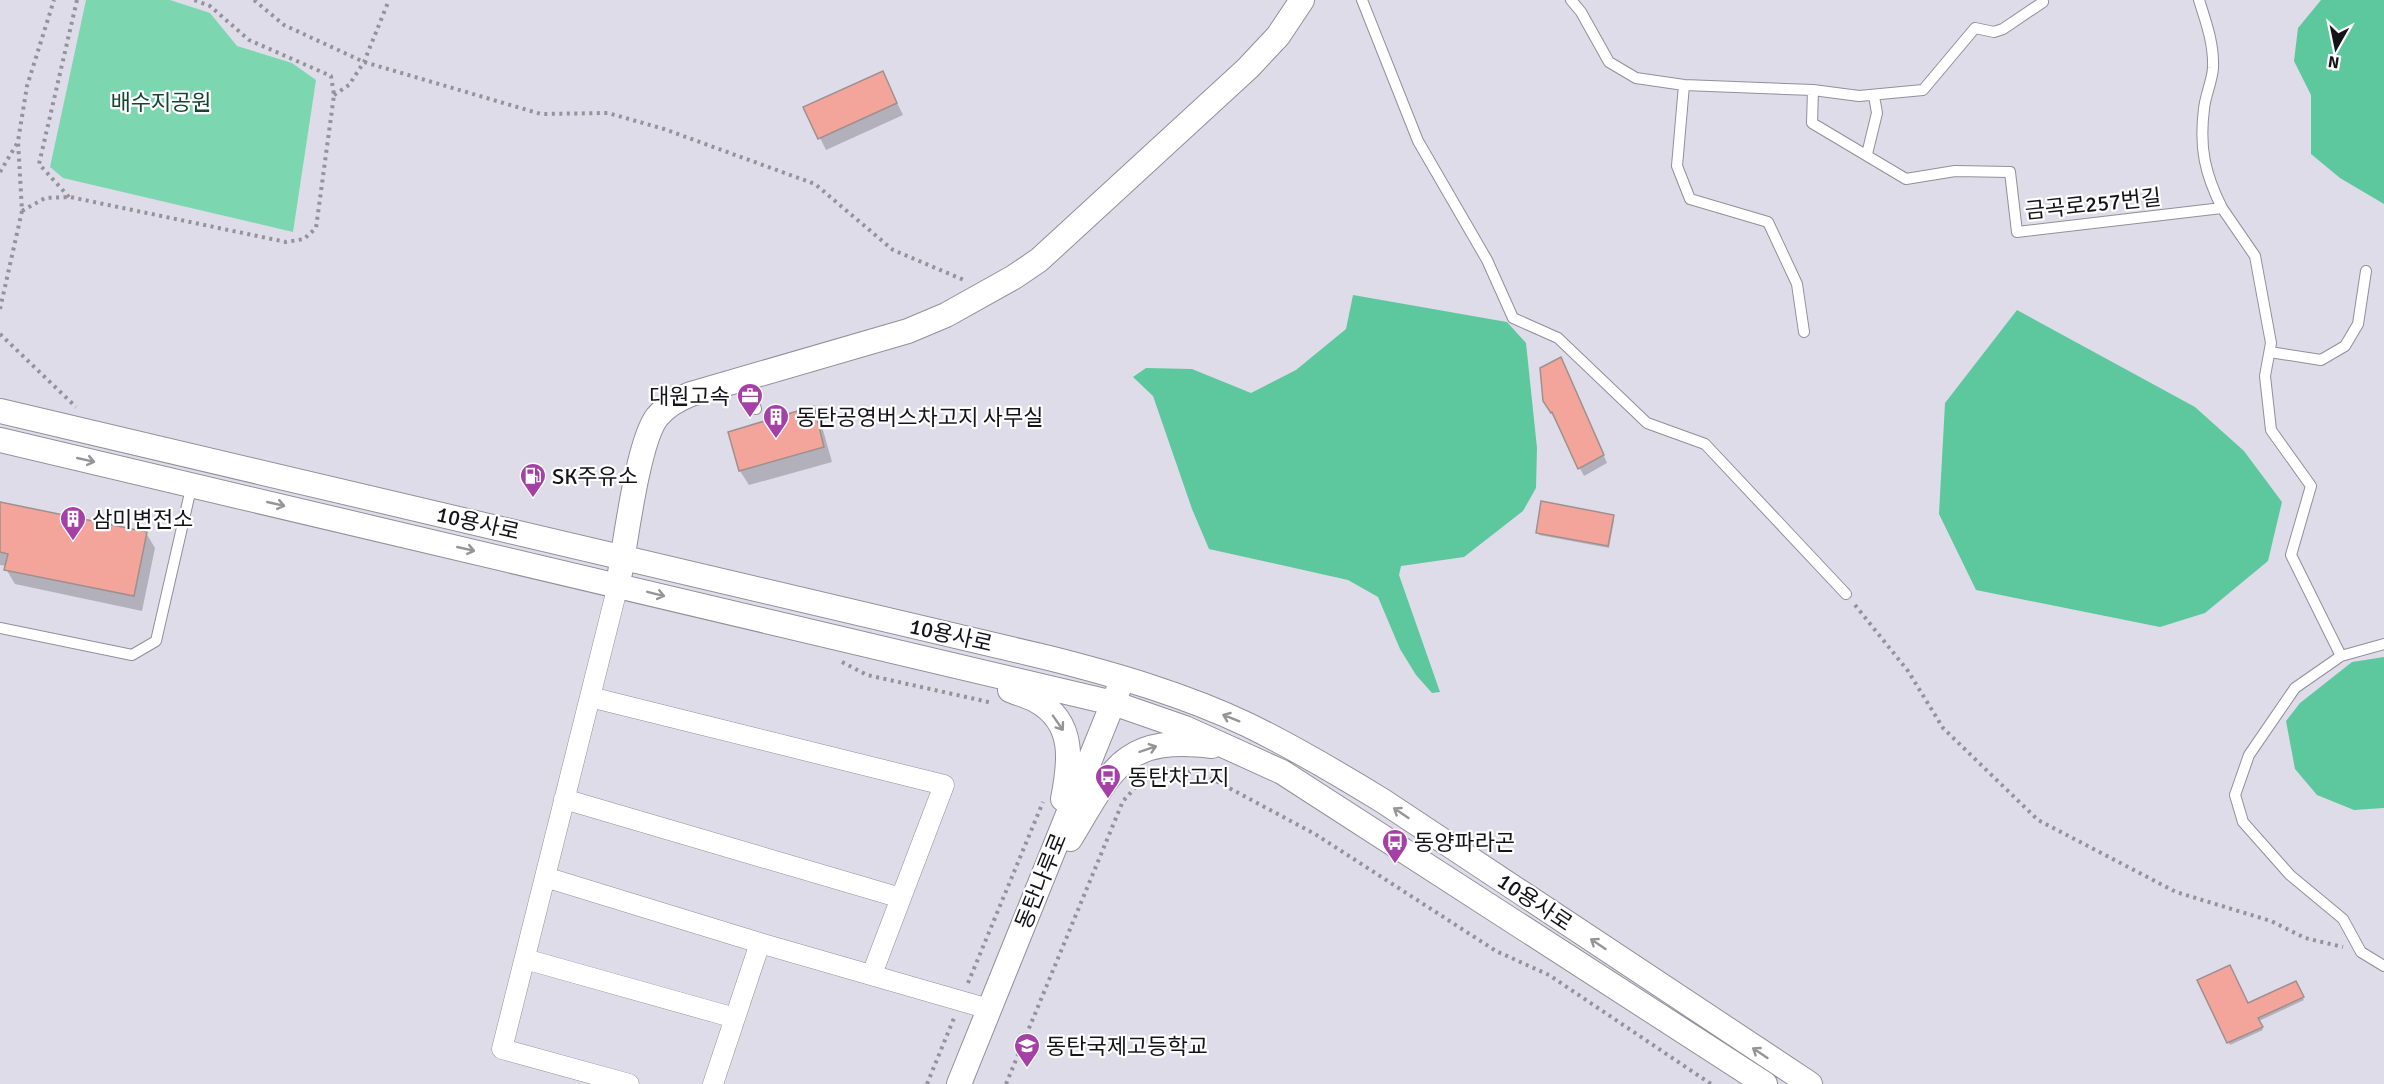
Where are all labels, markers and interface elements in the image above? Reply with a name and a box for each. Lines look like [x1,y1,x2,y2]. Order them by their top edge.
north arrow [2306,18,2366,78]
text: N [2327,51,2341,73]
park label: 배수지공원 [110,89,212,116]
street label: 금곡로257번길 [2024,183,2162,225]
office icon: 대원고속 [735,381,765,419]
place label: 대원고속 [649,383,730,410]
building icon: 동탄공영버스차고지 사무실 [761,402,791,440]
place label: 동탄공영버스차고지 사무실 [796,404,1044,431]
one-way arrow [76,455,95,466]
fuel station icon: SK주유소 [518,461,548,499]
place label: SK주유소 [552,463,638,490]
one-way arrow [266,498,285,510]
street label: 10용사로 [434,500,522,546]
building icon: 삼미변전소 [58,504,88,542]
place label: 삼미변전소 [92,506,193,533]
one-way arrow [456,543,475,555]
one-way arrow [646,588,665,600]
street label: 10용사로 [907,612,995,658]
one-way arrow [1222,712,1240,723]
one-way arrow [1052,714,1064,730]
one-way arrow [1138,743,1157,754]
bus stop icon: 동탄차고지 [1093,762,1123,800]
place label: 동탄차고지 [1128,764,1229,791]
one-way arrow [1393,807,1410,819]
bus stop icon: 동양파라곤 [1380,827,1410,865]
street label: 동탄나루로 [1010,829,1072,933]
place label: 동양파라곤 [1414,829,1515,856]
street label: 10용사로 [1492,867,1578,937]
one-way arrow [1590,938,1607,950]
school or university icon: 동탄국제고등학교 [1012,1031,1042,1069]
place label: 동탄국제고등학교 [1046,1033,1208,1060]
one-way arrow [1752,1046,1769,1058]

